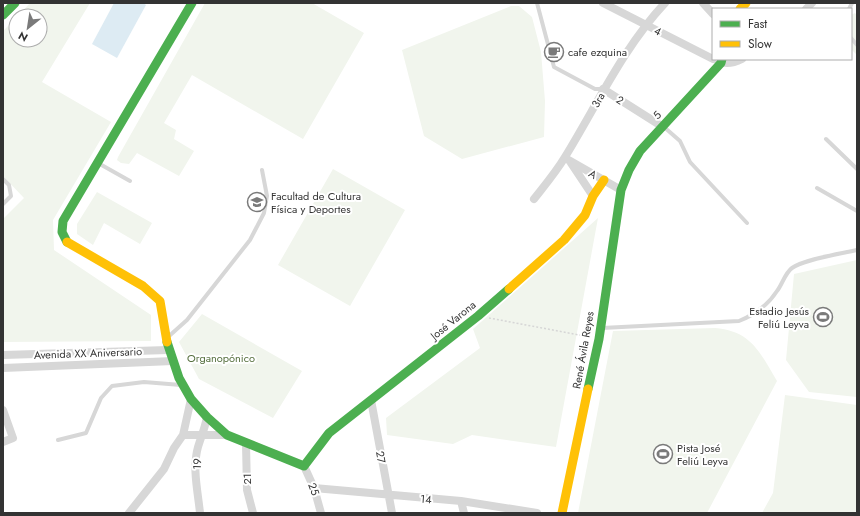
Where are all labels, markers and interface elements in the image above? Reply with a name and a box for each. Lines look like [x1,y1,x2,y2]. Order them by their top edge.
north arrow [8,8,48,48]
legend [712,8,852,60]
text: Fast [748,15,767,33]
street label: 4 [652,22,665,40]
text: N [15,28,31,46]
text: Slow [748,35,773,53]
cafe icon: cafe ezquina [543,41,565,63]
place label: cafe ezquina [568,44,627,60]
street label: 3ra [587,89,609,111]
street label: 2 [613,92,627,108]
street label: 5 [649,107,665,123]
street label: A [586,165,601,183]
place label: Facultad de Cultura Física y Deportes [271,188,361,217]
school or university icon: Facultad de Cultura Física y Deportes [246,191,268,213]
street label: José Varona [425,297,479,345]
place label: Estadio Jesús Feliú Leyva [749,303,810,332]
sports icon: Estadio Jesús Feliú Leyva [812,306,834,328]
street label: René Ávila Reyes [568,309,598,390]
street label: Avenida XX Aniversario [34,343,142,363]
park label: Organopónico [187,350,255,366]
place label: Pista José Feliú Leyva [677,440,728,469]
sports icon: Pista José Feliú Leyva [652,443,674,465]
street label: 27 [372,450,390,465]
street label: 19 [189,458,205,470]
street label: 21 [239,473,255,485]
street label: 25 [304,480,324,498]
street label: 14 [420,491,433,507]

